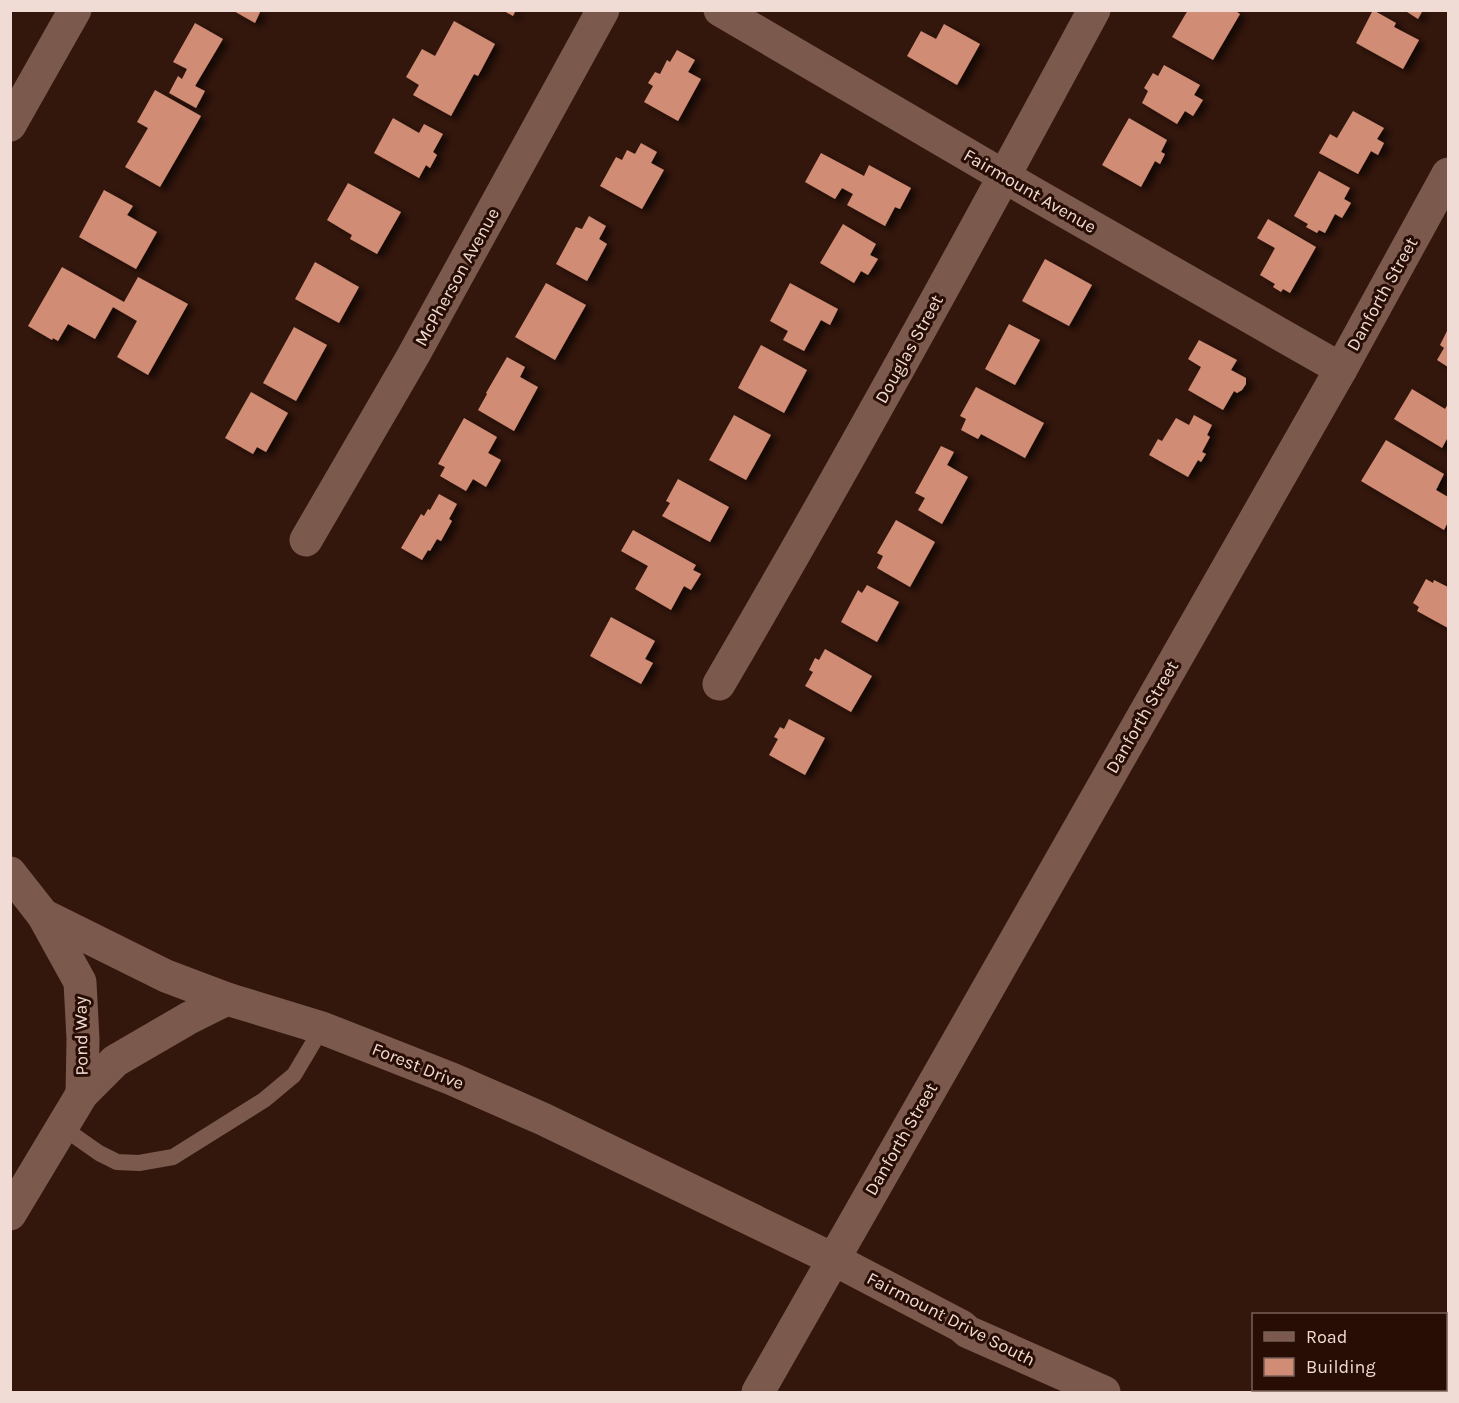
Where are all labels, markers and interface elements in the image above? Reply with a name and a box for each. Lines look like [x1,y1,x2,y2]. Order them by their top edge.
street label: Fairmount Avenue [960,144,1100,238]
street label: McPherson Avenue [410,204,504,350]
street label: Danforth Street [1342,233,1422,355]
street label: Douglas Street [870,291,948,407]
street label: Danforth Street [1101,657,1183,777]
street label: Pond Way [69,995,93,1076]
street label: Forest Drive [369,1038,467,1094]
street label: Danforth Street [860,1079,942,1199]
street label: Fairmount Drive South [863,1267,1039,1371]
legend [1252,1313,1447,1391]
text: Road [1306,1326,1347,1348]
text: Building [1306,1356,1376,1378]

